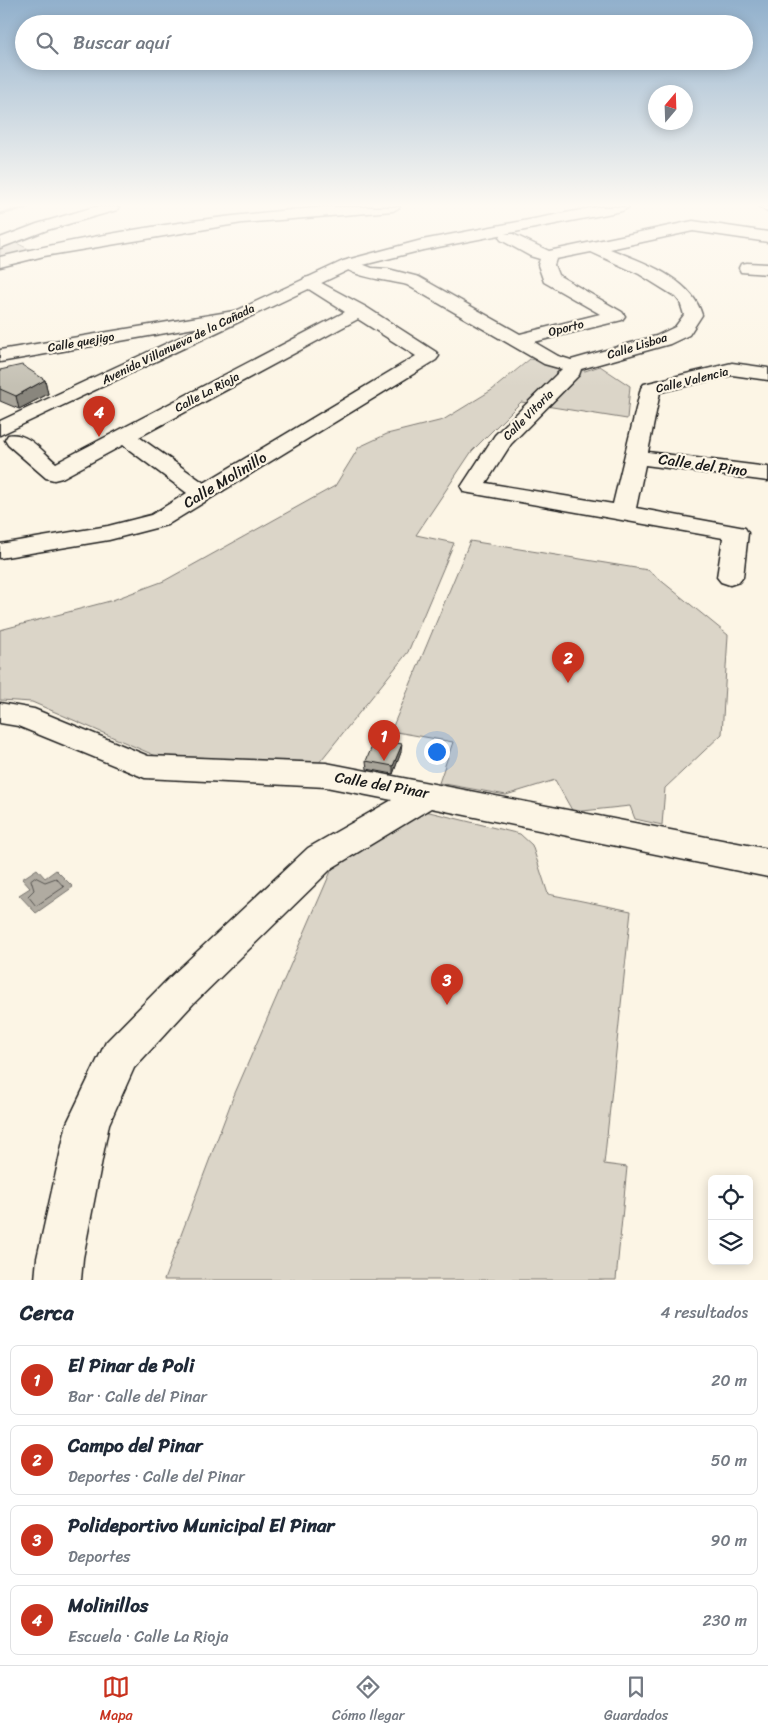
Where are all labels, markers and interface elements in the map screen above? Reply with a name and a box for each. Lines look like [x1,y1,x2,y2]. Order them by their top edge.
search box [15,15,753,70]
text: Buscar aquí [73,26,170,59]
icon: search [33,29,61,57]
north arrow [648,85,693,130]
street label: Avenida Villanueva de la Cañada [97,297,258,391]
street label: Oporto [546,313,586,343]
street label: Calle quejigo [46,325,116,359]
street label: Calle Lisboa [604,326,671,366]
street label: Calle Valencia [653,360,731,400]
street label: Calle La Rioja [171,366,243,418]
street label: Calle Vitoria [497,384,559,446]
pin: 4 [83,396,115,437]
street label: Calle Molinillo [178,444,272,515]
street label: Calle del Pino [657,446,749,484]
pin: 2 [552,642,584,683]
pin: 1 [368,720,400,761]
your location [424,739,450,765]
street label: Calle del Pinar [333,764,432,806]
pin: 3 [431,964,463,1005]
map controls [708,1175,753,1265]
button: locate [708,1175,753,1220]
button: layers [708,1220,753,1265]
text: Cerca [20,1294,74,1332]
text: 4 resultados [660,1298,748,1327]
text: El Pinar de Poli [68,1349,194,1382]
text: 1 [34,1366,40,1395]
text: 20 m [711,1366,747,1395]
text: Bar · Calle del Pinar [68,1382,207,1411]
text: Campo del Pinar [68,1429,202,1462]
text: 2 [32,1446,42,1475]
text: 50 m [711,1446,747,1475]
text: Deportes · Calle del Pinar [68,1462,245,1491]
text: Polideportivo Municipal El Pinar [68,1509,334,1542]
text: 3 [33,1526,41,1555]
text: 90 m [711,1526,747,1555]
text: Deportes [68,1542,130,1571]
text: Molinillos [68,1589,149,1622]
text: 4 [32,1606,42,1635]
text: 230 m [702,1606,747,1635]
text: Escuela · Calle La Rioja [68,1622,229,1651]
tab: Mapa [100,1673,133,1728]
tab: Cómo llegar [332,1673,404,1728]
tab: Guardados [604,1673,668,1728]

